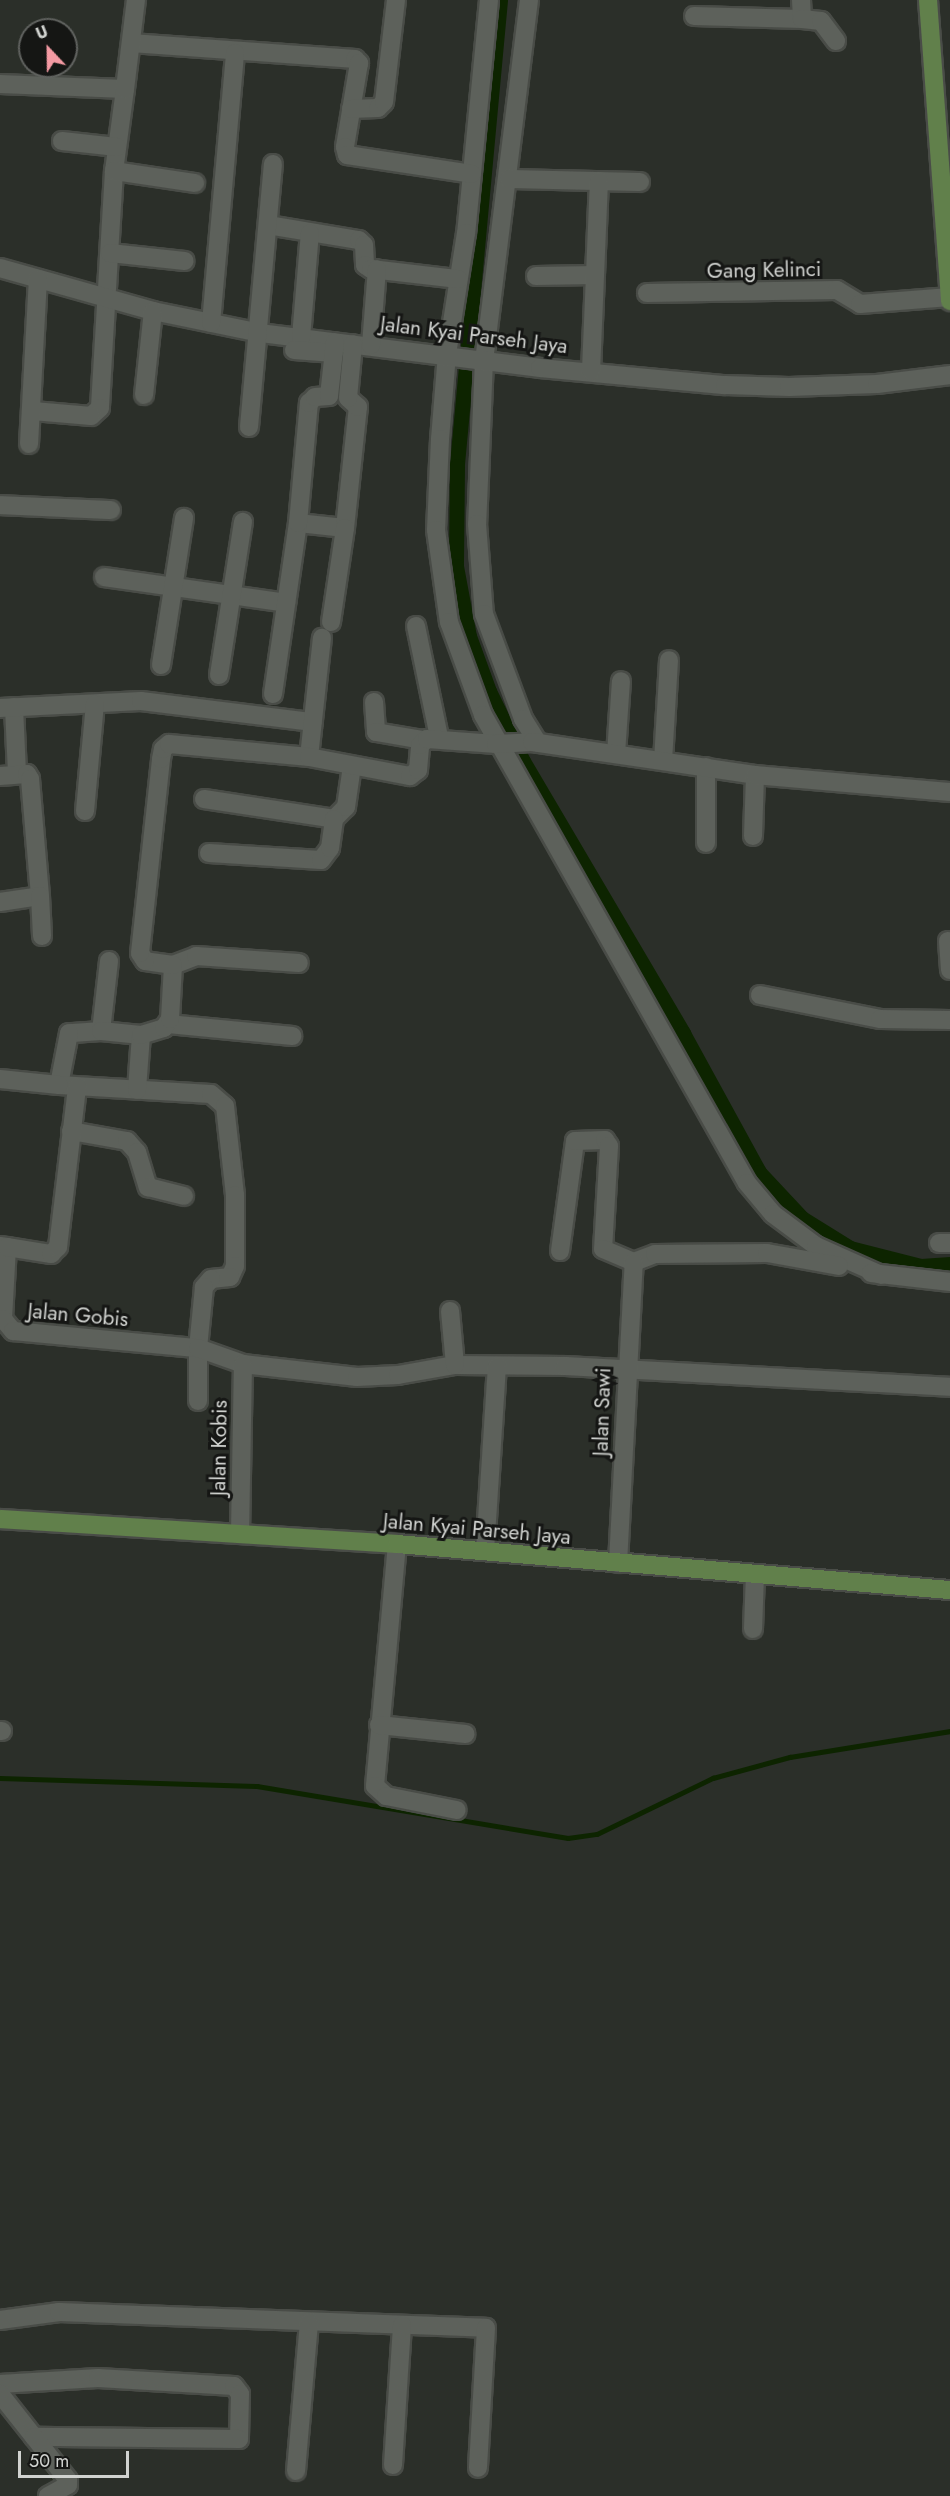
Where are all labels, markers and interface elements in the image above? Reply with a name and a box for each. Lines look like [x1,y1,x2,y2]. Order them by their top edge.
north arrow [18,18,78,78]
text: U [32,20,51,45]
street label: Gang Kelinci [707,256,821,284]
street label: Jalan Kyai Parseh Jaya [379,311,569,359]
street label: Jalan Gobis [27,1298,129,1332]
street label: Jalan Sawi [588,1367,616,1457]
street label: Jalan Kobis [206,1400,232,1496]
street label: Jalan Kyai Parseh Jaya [382,1508,572,1550]
scale bar [21,2439,132,2477]
text: 50 m [29,2448,69,2474]

